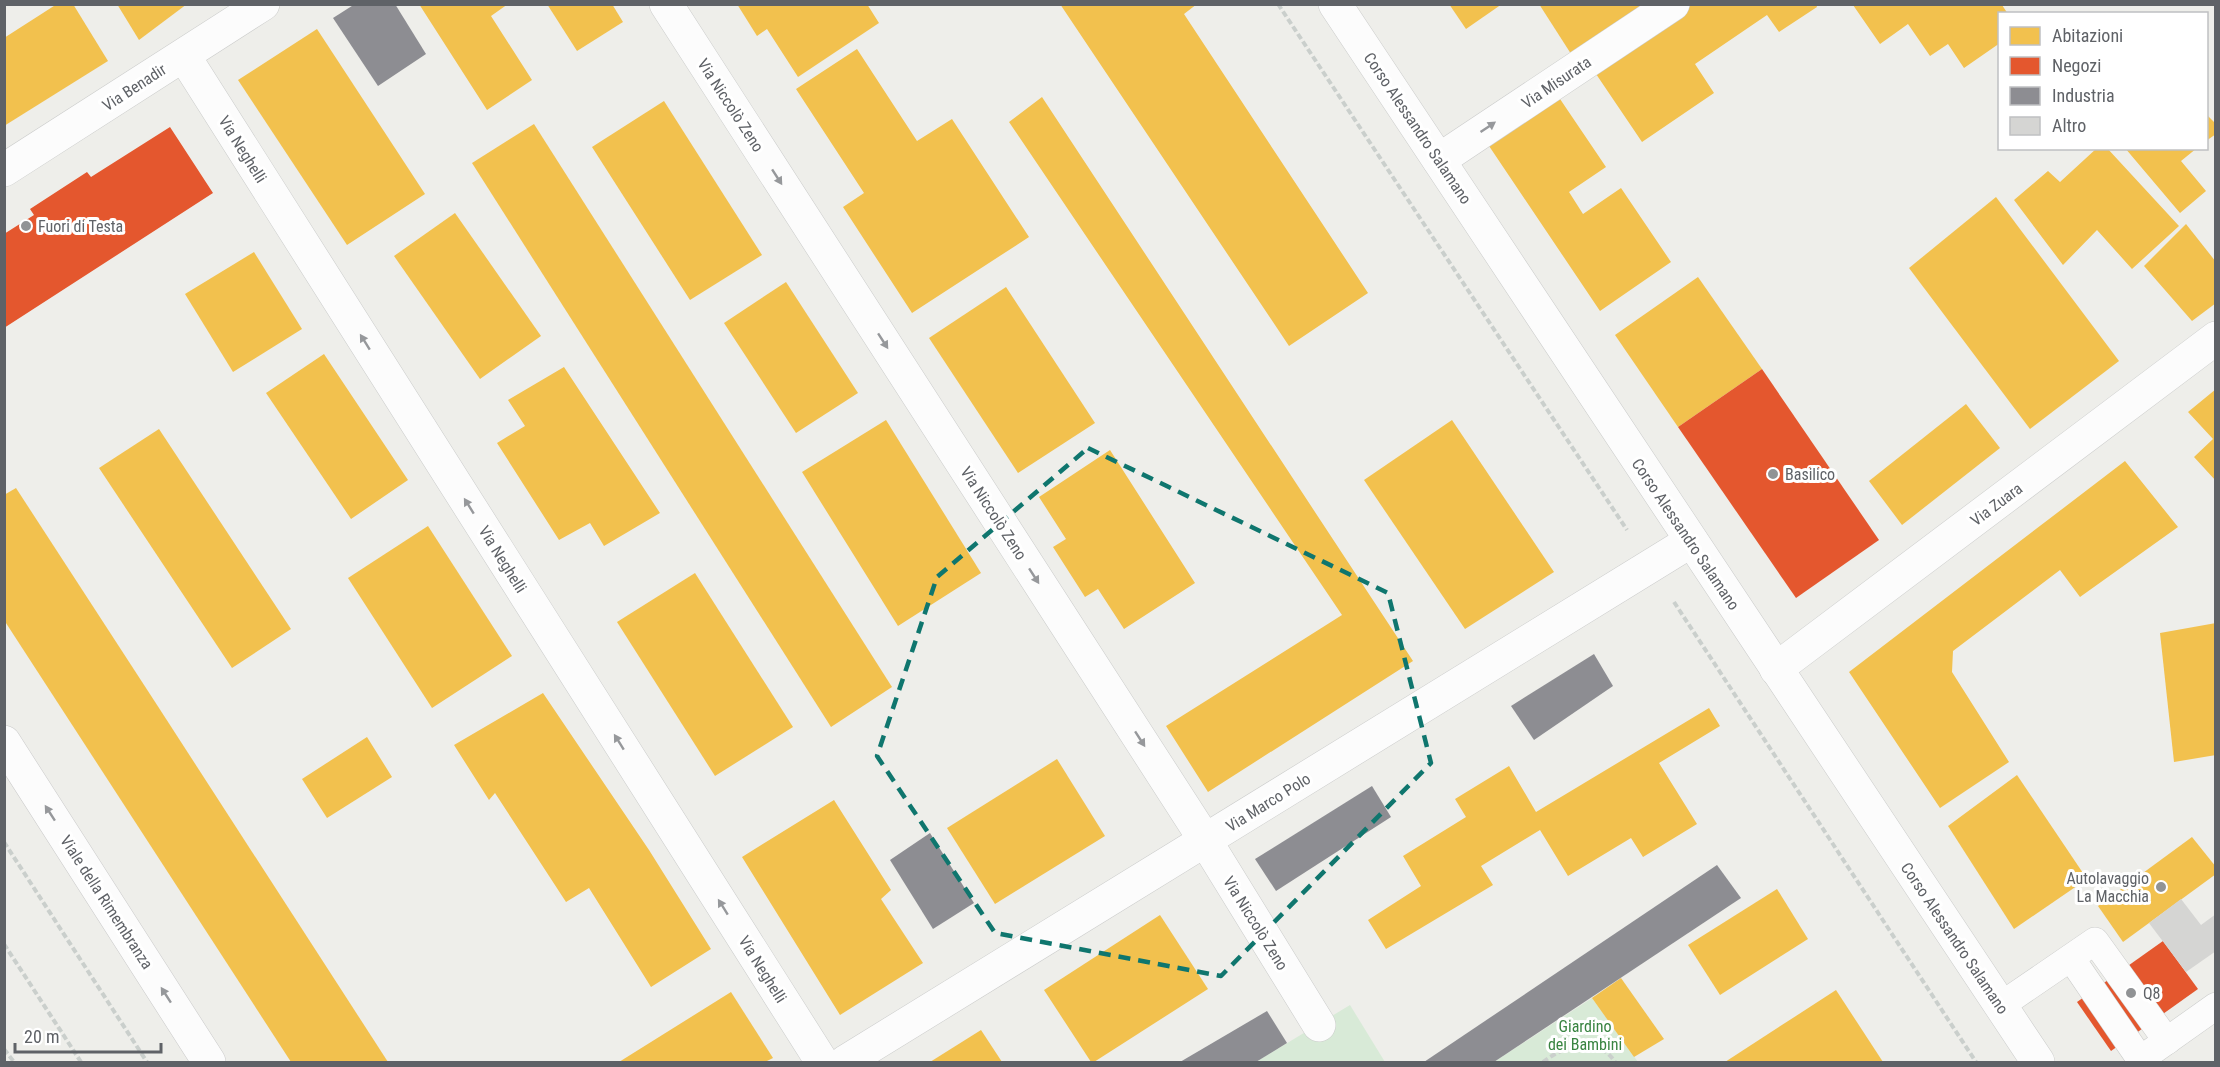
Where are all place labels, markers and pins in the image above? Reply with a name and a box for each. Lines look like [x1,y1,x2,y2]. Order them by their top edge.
place label: Fuori di Testa [38,217,123,236]
marker: Fuori di Testa [19,219,33,233]
place label: Basilico [1785,465,1835,484]
marker: Basilico [1766,467,1780,481]
place label: Autolavaggio La Macchia [2066,869,2149,906]
marker: Autolavaggio La Macchia [2154,880,2168,894]
place label: Q8 [2143,984,2161,1003]
marker: Q8 [2124,986,2138,1000]

